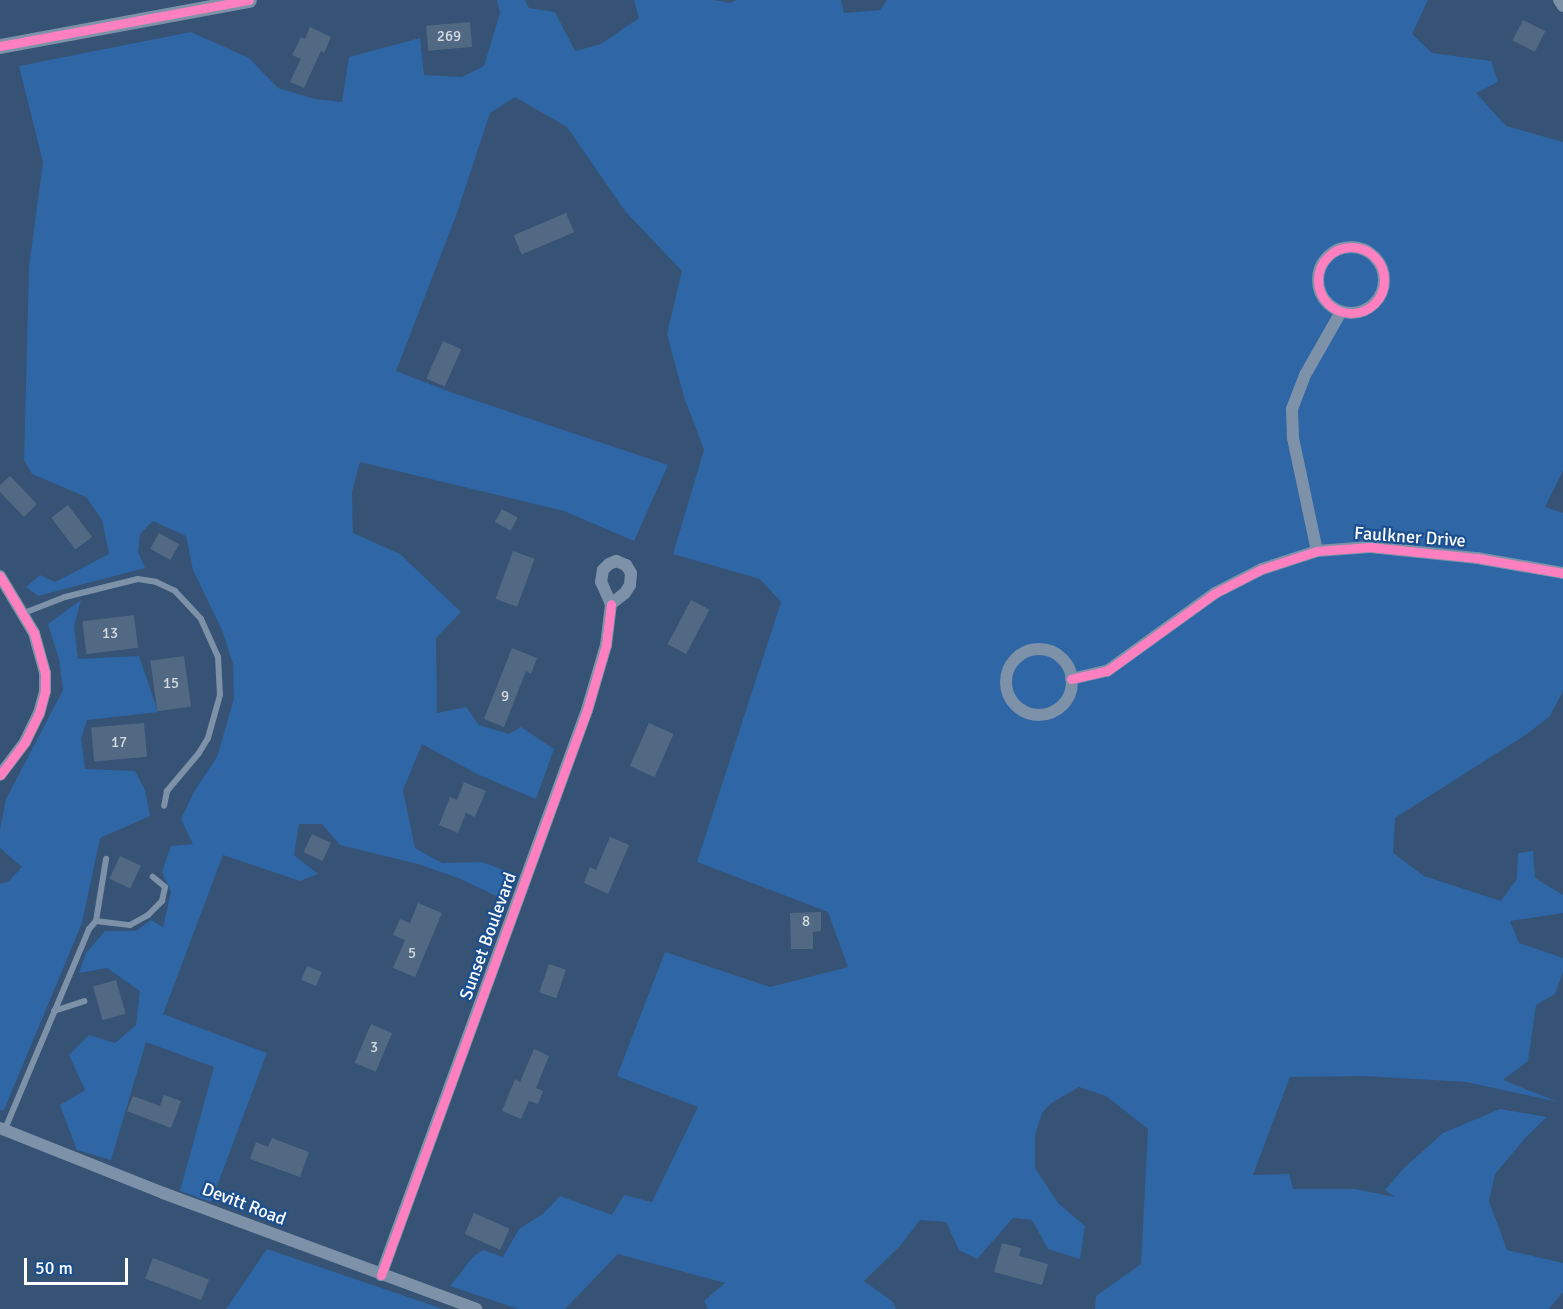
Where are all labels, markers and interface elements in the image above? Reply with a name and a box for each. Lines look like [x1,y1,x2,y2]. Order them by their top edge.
house number: 269 [437,28,461,46]
street label: Faulkner Drive [1354,522,1466,552]
house number: 13 [102,625,118,643]
house number: 15 [163,675,179,693]
house number: 9 [501,688,509,706]
house number: 17 [111,734,127,752]
street label: Sunset Boulevard [455,869,521,1003]
house number: 8 [802,913,810,931]
house number: 5 [408,945,416,963]
house number: 3 [370,1039,378,1057]
street label: Devitt Road [199,1178,289,1230]
scale bar [27,1246,130,1284]
text: 50 m [35,1257,73,1279]

